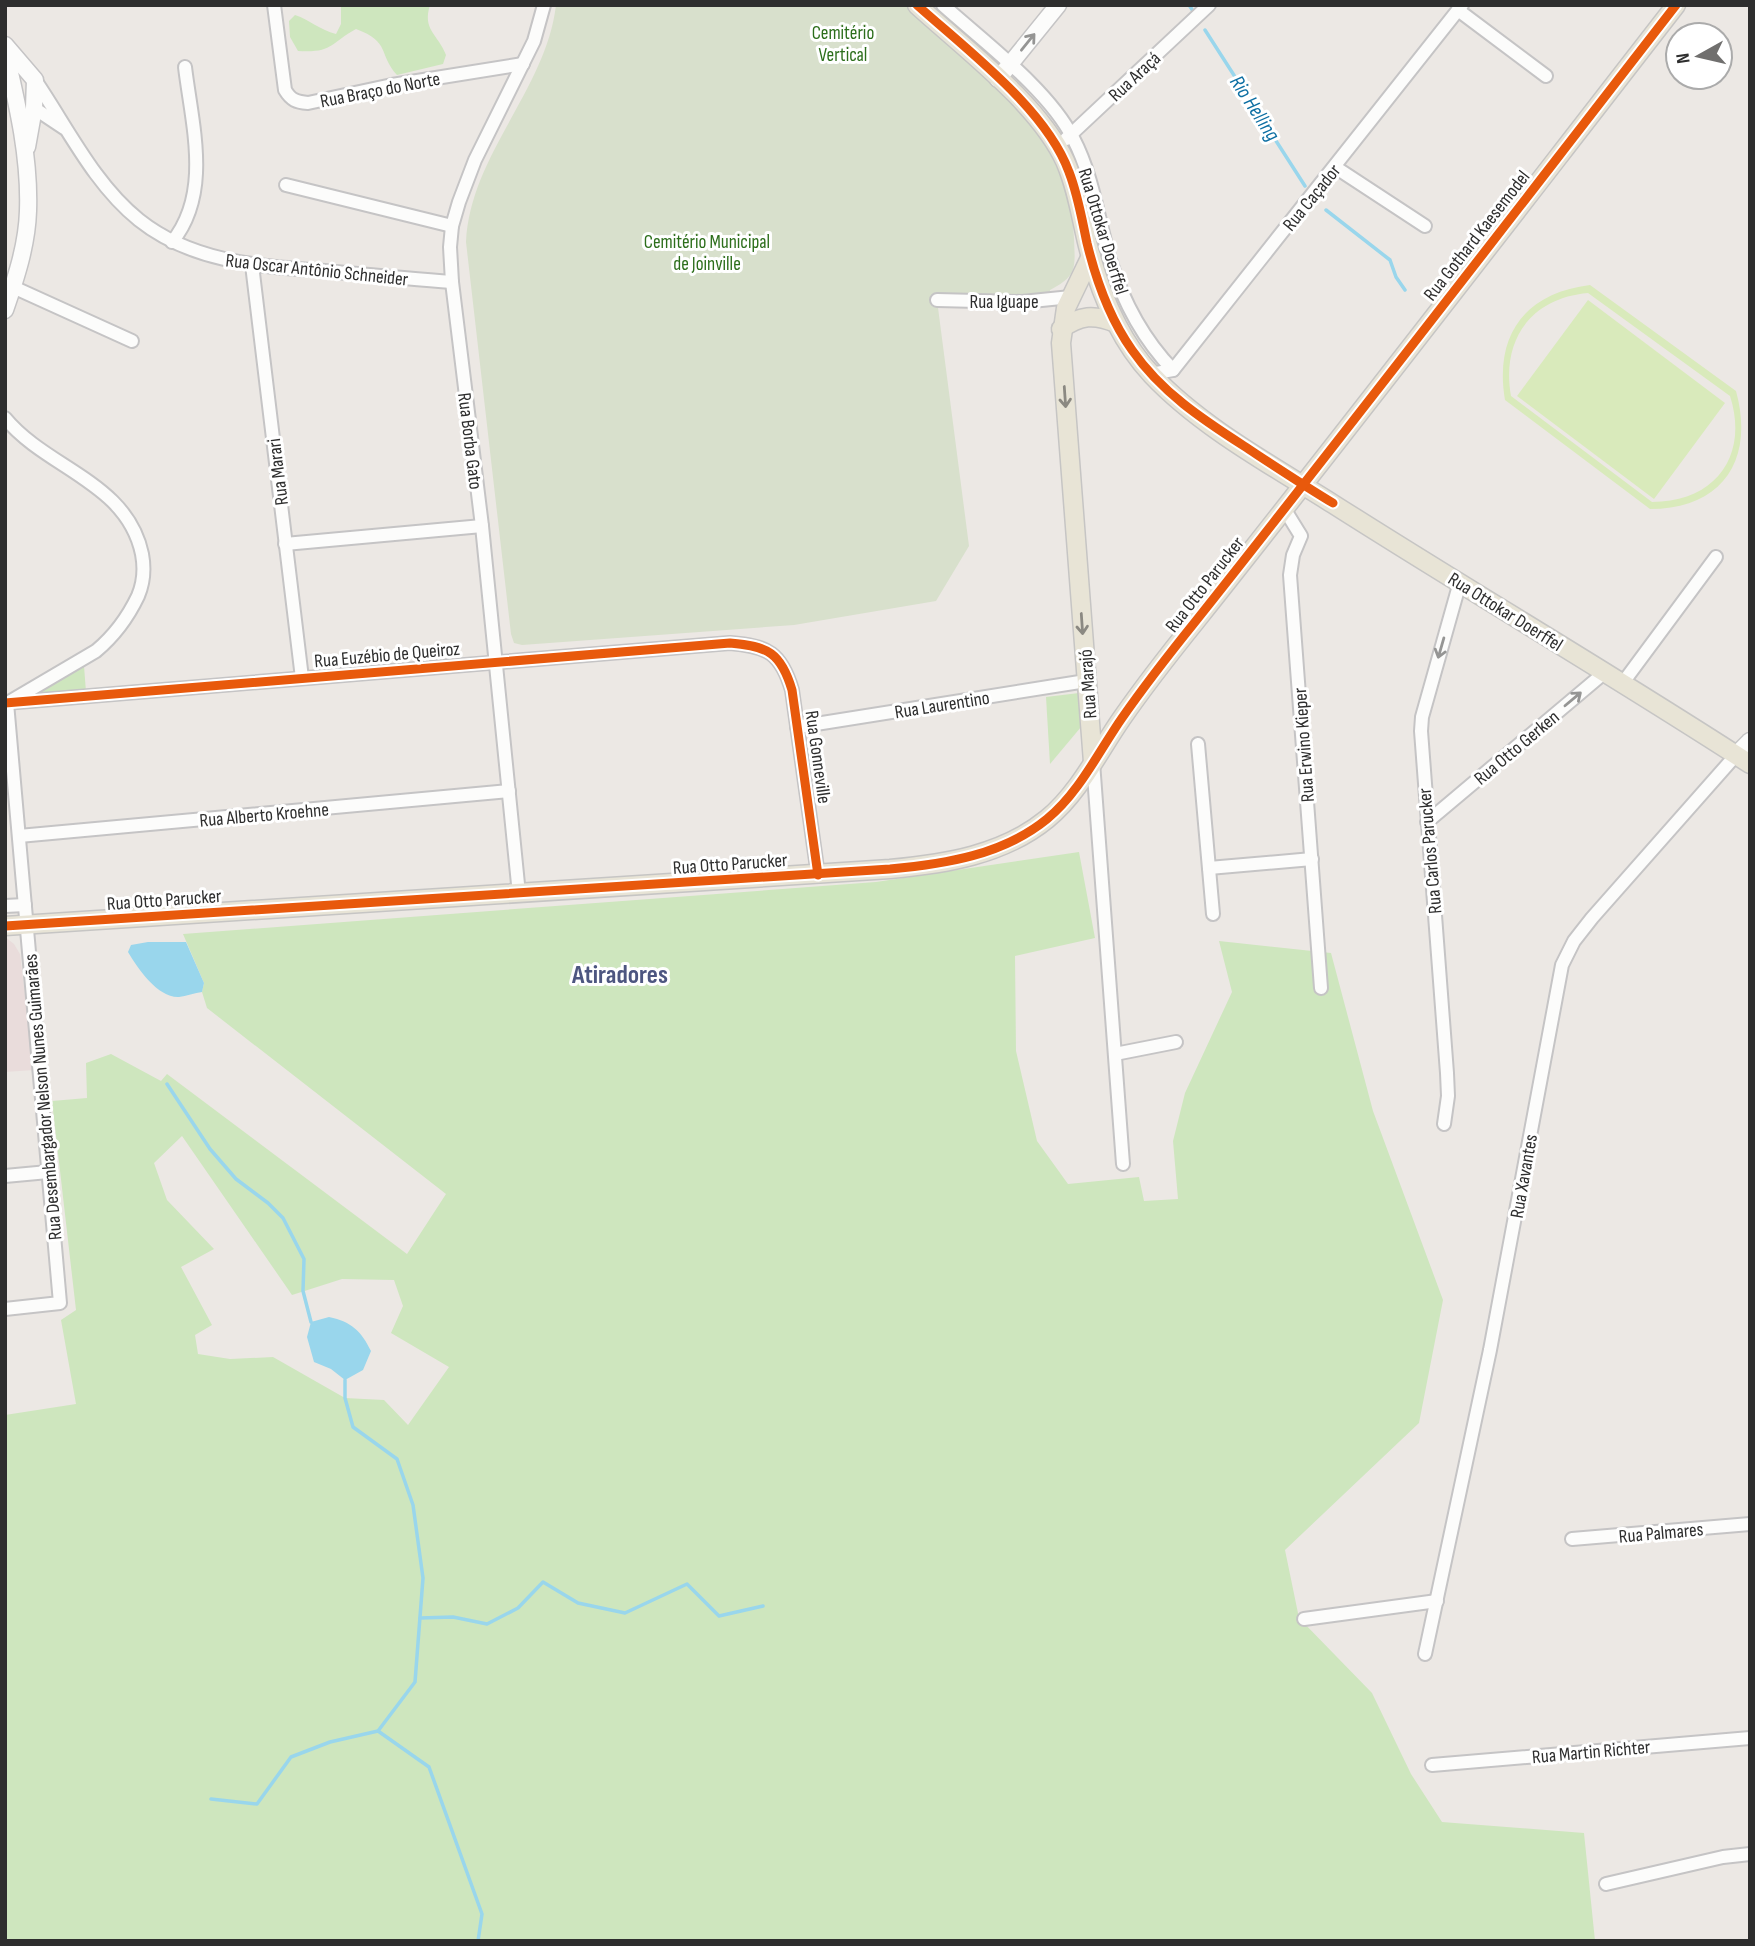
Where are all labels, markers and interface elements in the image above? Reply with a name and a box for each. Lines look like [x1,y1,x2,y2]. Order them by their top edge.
north arrow [1664,21,1734,91]
park label: Cemitério Vertical [812,22,874,67]
one-way arrow [1020,34,1036,52]
street label: Rua Araçá [1104,47,1166,107]
text: N [1672,52,1696,65]
street label: Rua Braço do Norte [318,68,442,113]
water label: Rio Helling [1224,71,1285,146]
street label: Rua Caçador [1278,160,1346,236]
street label: Rua Ottokar Doerffel [1072,165,1133,297]
street label: Rua Gothard Kaesemodel [1419,166,1535,306]
park label: Cemitério Municipal de Joinville [644,231,770,276]
street label: Rua Oscar Antônio Schneider [224,249,410,292]
street label: Rua Iguape [969,291,1039,314]
one-way arrow [1059,386,1072,408]
street label: Rua Borba Gato [452,392,487,491]
street label: Rua Marari [263,437,294,507]
street label: Rua Otto Parucker [1161,532,1250,637]
street label: Rua Ottokar Doerffel [1444,568,1567,657]
one-way arrow [1076,612,1089,635]
one-way arrow [1434,637,1447,659]
street label: Rua Euzébio de Queiroz [313,638,461,673]
street label: Rua Marajó [1075,648,1102,719]
street label: Rua Erwino Kieper [1289,686,1320,803]
street label: Rua Laurentino [893,687,991,724]
one-way arrow [1564,691,1582,707]
street label: Rua Otto Gerken [1470,706,1564,790]
street label: Rua Gonneville [800,709,835,805]
street label: Rua Carlos Parucker [1413,787,1447,915]
street label: Rua Alberto Kroehne [198,798,330,833]
street label: Rua Otto Parucker [672,849,789,880]
street label: Rua Otto Parucker [106,885,223,916]
street label: Rua Desembargador Nelson Nunes Guimarães [20,953,67,1241]
district label: Atiradores [571,960,668,991]
street label: Rua Xavantes [1506,1132,1543,1220]
street label: Rua Palmares [1618,1518,1705,1549]
street label: Rua Martin Richter [1531,1736,1652,1769]

